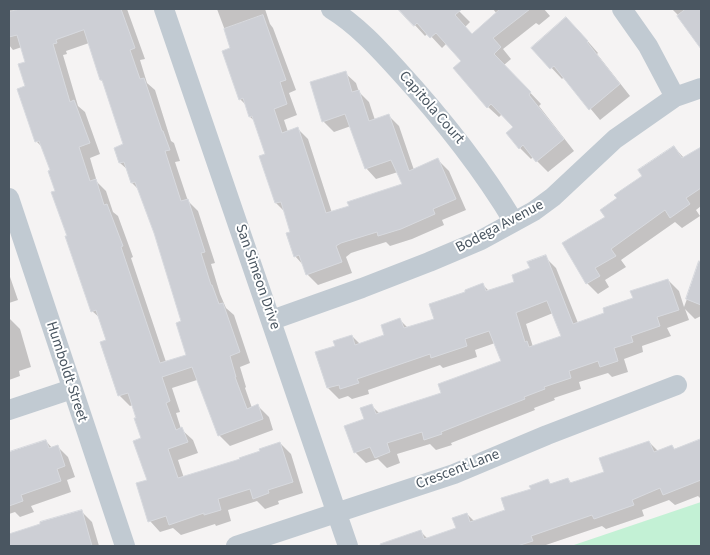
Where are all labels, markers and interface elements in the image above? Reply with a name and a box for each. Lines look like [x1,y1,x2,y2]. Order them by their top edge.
street label: Capitola Court [394,68,468,148]
street label: Bodega Avenue [453,196,547,258]
street label: San Simeon Drive [231,222,283,332]
street label: Humboldt Street [41,319,91,425]
street label: Crescent Lane [414,446,502,494]

